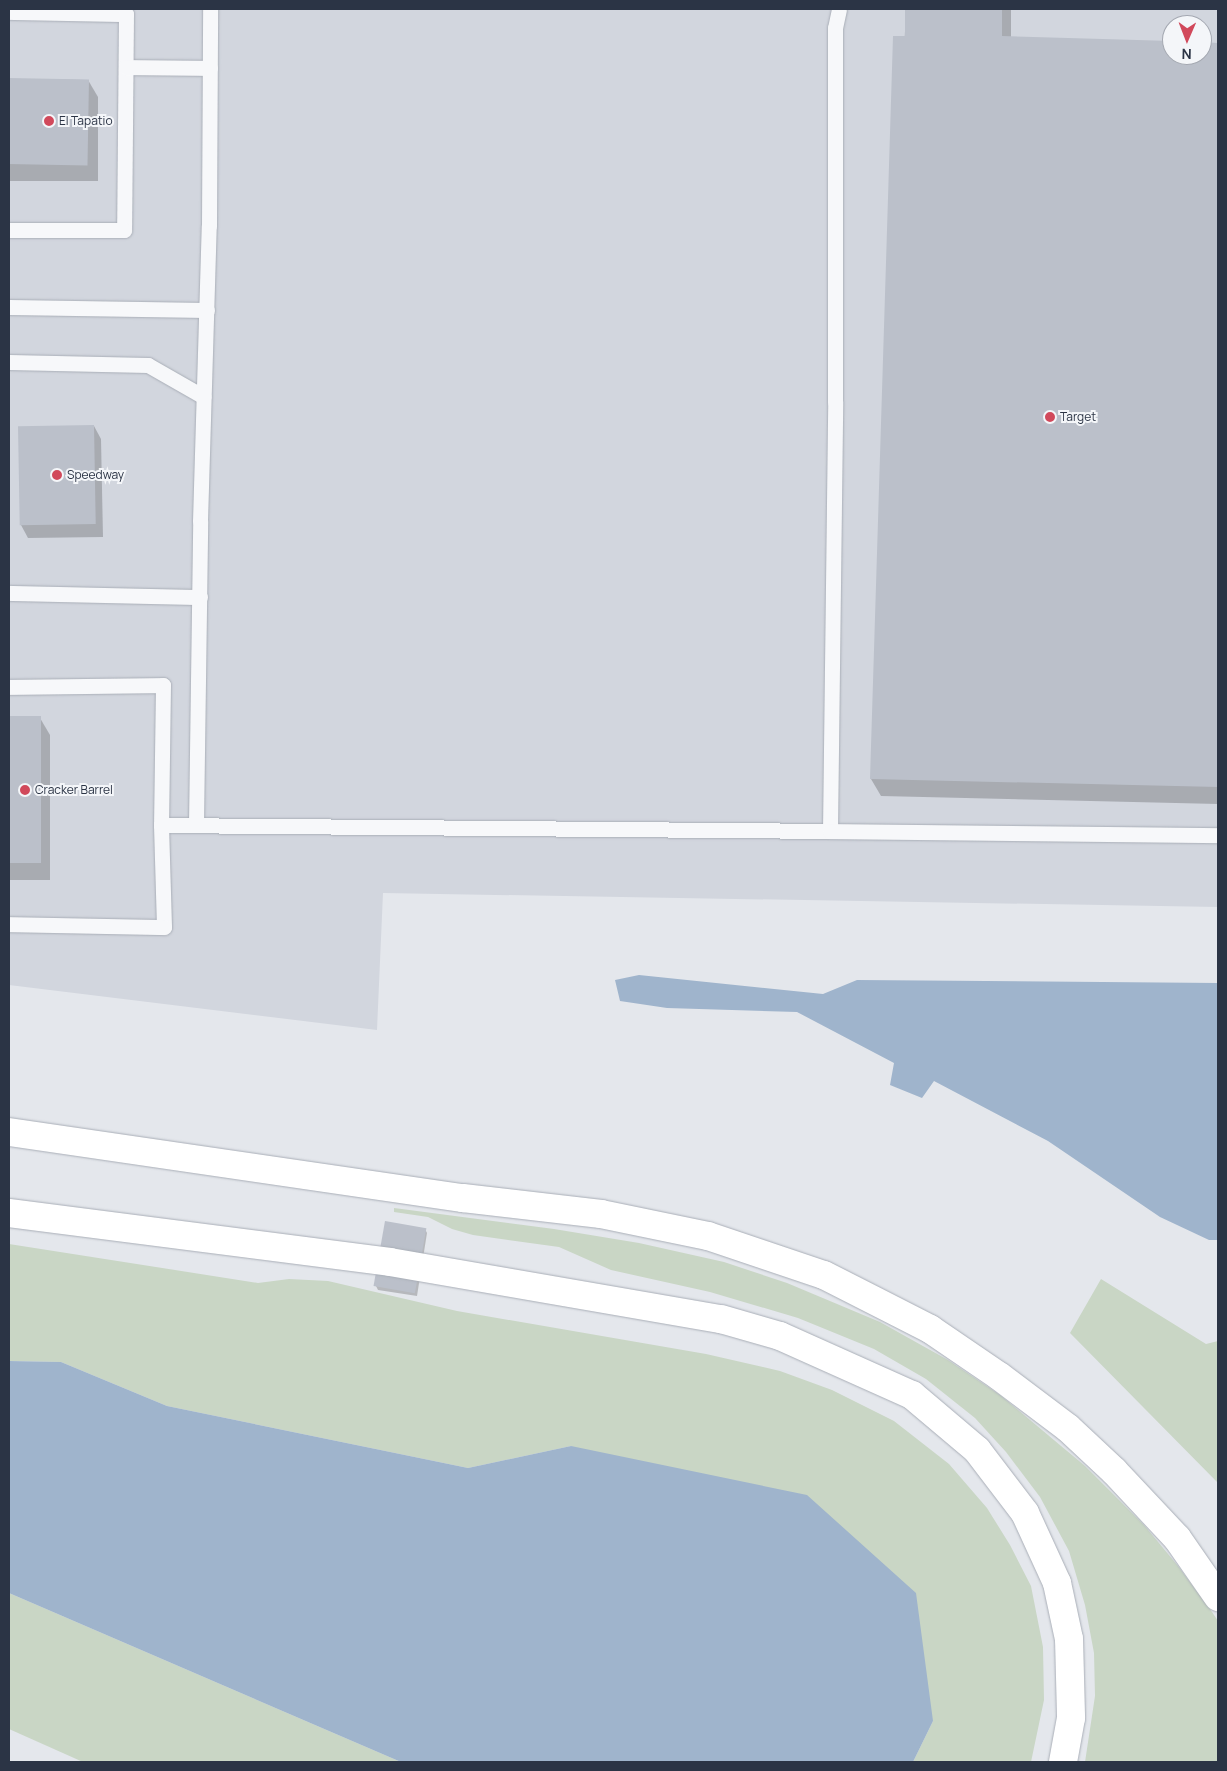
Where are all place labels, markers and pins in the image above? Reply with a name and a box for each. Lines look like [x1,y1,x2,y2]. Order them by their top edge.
place label: El Tapatio [59,114,113,128]
marker: El Tapatio [43,115,55,127]
place label: Target [1060,410,1096,424]
marker: Target [1044,411,1056,423]
place label: Speedway [67,468,124,482]
marker: Speedway [51,469,63,481]
place label: Cracker Barrel [35,783,113,797]
marker: Cracker Barrel [19,784,31,796]

